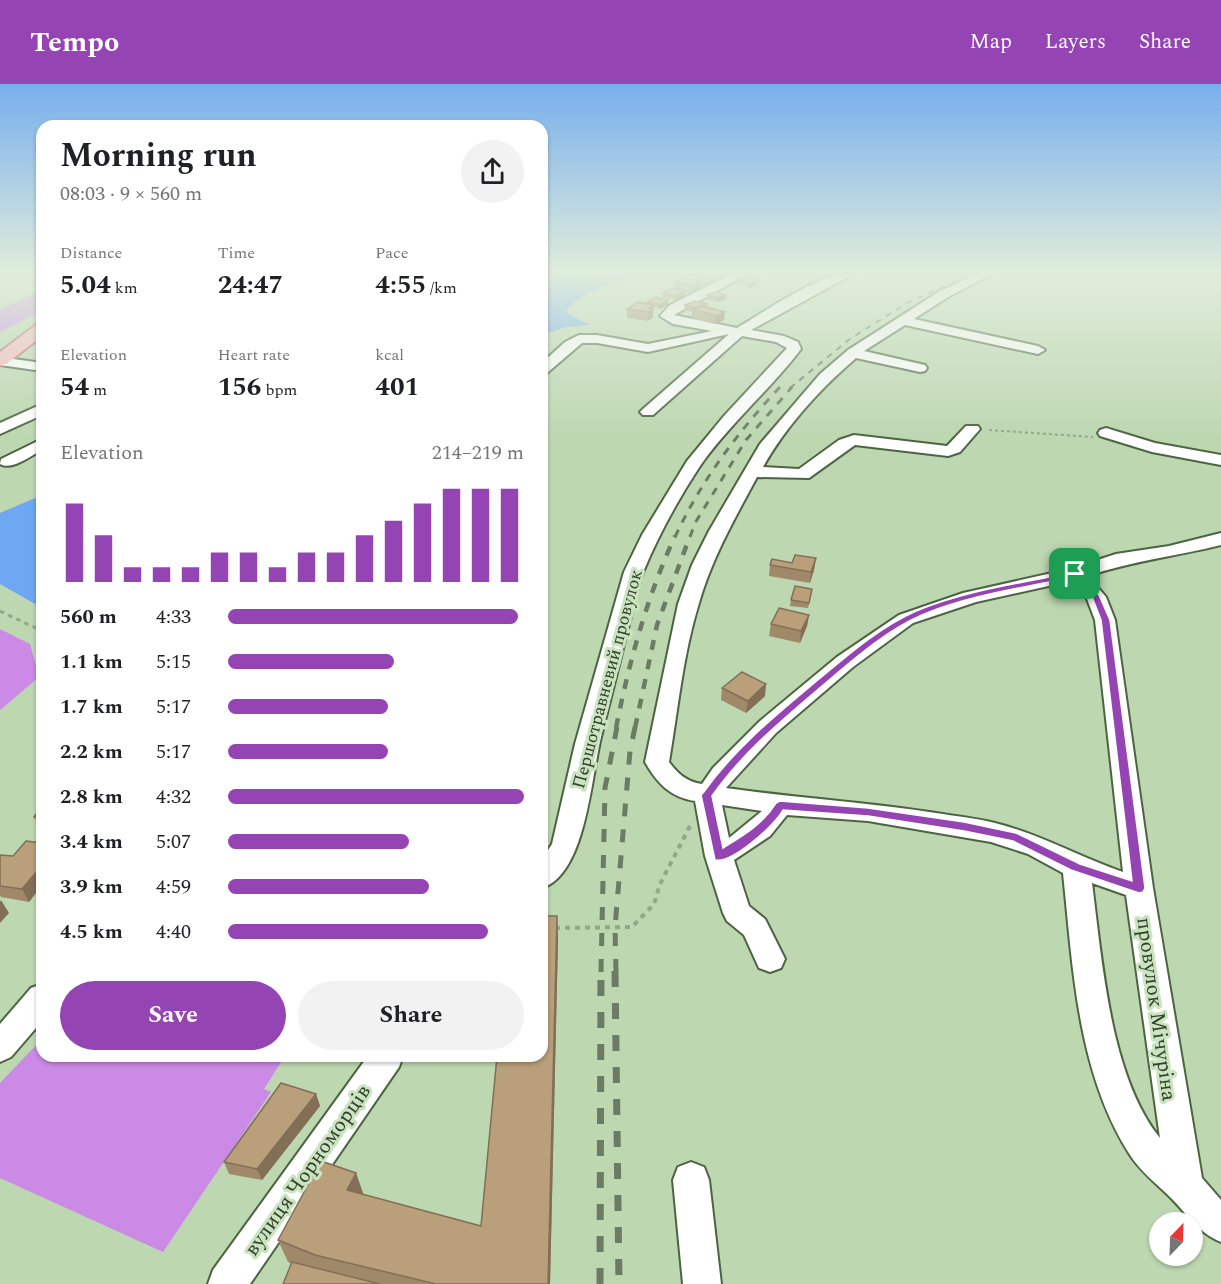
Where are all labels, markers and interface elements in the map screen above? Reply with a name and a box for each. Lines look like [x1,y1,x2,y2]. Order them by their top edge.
text: Tempo [30,21,119,64]
text: Map [970,26,1012,58]
text: Layers [1045,26,1106,58]
text: Share [1139,26,1191,58]
text: Morning run [60,131,257,181]
button: share [461,140,524,203]
text: 08:03 · 9 × 560 m [60,179,202,209]
text: Distance [60,241,122,265]
text: Time [218,241,255,265]
text: Pace [375,241,408,265]
text: 5.04 [60,265,111,305]
text: 24:47 [218,265,283,305]
text: 4:55 [375,265,426,305]
text: km [111,276,137,300]
text: /km [426,276,457,300]
text: Elevation [60,343,127,367]
text: Heart rate [218,343,290,367]
text: kcal [375,343,404,367]
text: 54 [60,367,89,407]
text: 156 [218,367,261,407]
text: 401 [375,367,419,407]
text: m [89,378,107,402]
text: bpm [261,378,297,402]
text: Elevation [60,438,144,468]
text: 214–219 m [432,438,524,468]
pin [1049,548,1100,599]
icon: arrive [1058,557,1091,590]
street label: Першотравневий провулок [565,566,650,792]
text: 560 m [60,602,117,632]
text: 4:33 [156,602,191,632]
text: 1.1 km [60,647,123,677]
text: 5:15 [156,647,191,677]
text: 1.7 km [60,692,123,722]
text: 5:17 [156,692,191,722]
text: 2.2 km [60,737,123,767]
text: 5:17 [156,737,191,767]
text: 2.8 km [60,782,123,812]
text: 4:32 [156,782,191,812]
text: 3.4 km [60,827,123,857]
text: 5:07 [156,827,191,857]
text: 3.9 km [60,872,123,902]
text: 4:59 [156,872,191,902]
street label: провулок Мічуріна [1127,915,1185,1104]
text: 4.5 km [60,917,123,947]
text: 4:40 [156,917,191,947]
button: Save [60,981,286,1050]
button: Share [298,981,524,1050]
street label: вулиця Чорноморців [236,1078,379,1263]
north arrow [1149,1212,1203,1266]
map controls [1149,1212,1203,1266]

